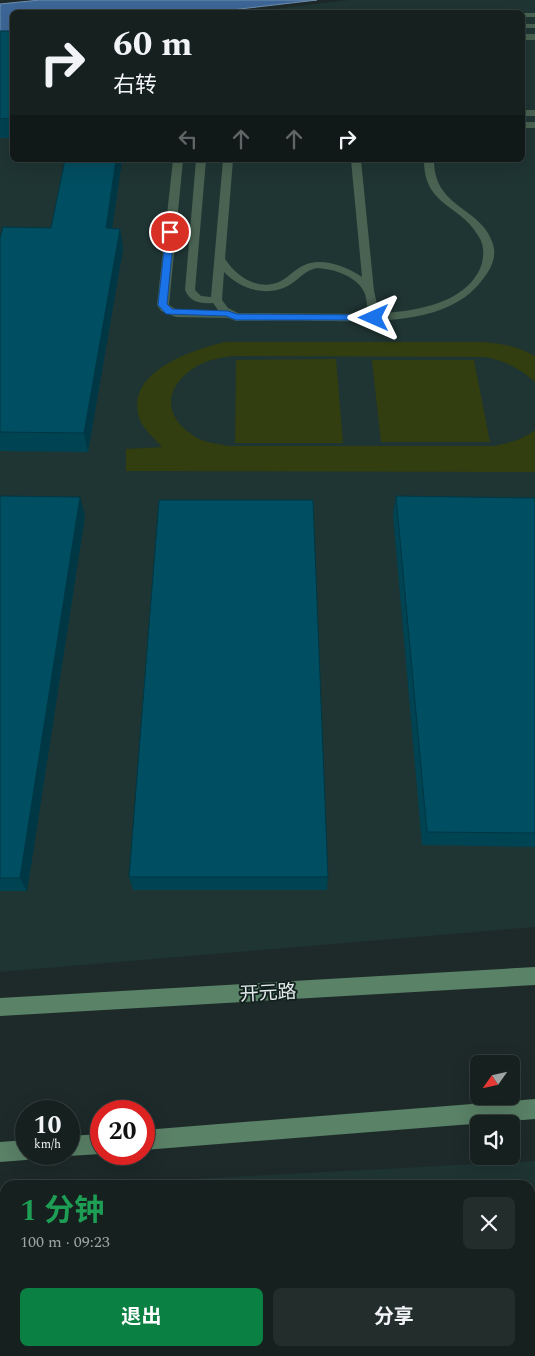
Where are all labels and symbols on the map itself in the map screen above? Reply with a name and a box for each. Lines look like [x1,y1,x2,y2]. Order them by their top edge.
pin [149,211,191,253]
position arrow [347,291,399,343]
street label: 开元路 [239,978,297,1009]
north arrow [470,1055,520,1105]
speed limit sign: 20 [90,1100,155,1165]

